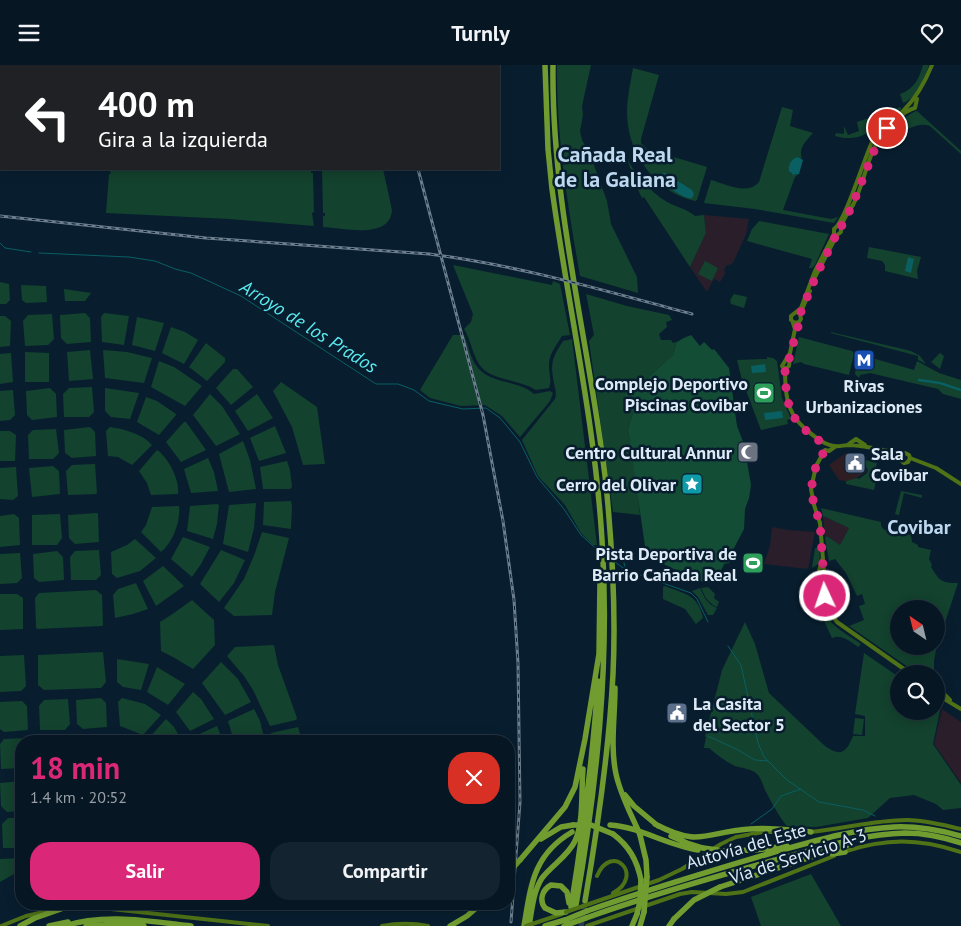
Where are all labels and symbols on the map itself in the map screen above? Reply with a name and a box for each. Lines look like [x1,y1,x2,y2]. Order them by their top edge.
pin [866,107,908,149]
district label: Cañada Real de la Galiana [554,140,676,193]
water label: Arroyo de los Prados [235,274,383,378]
metro station icon: Rivas Urbanizaciones [852,348,876,372]
place label: Complejo Deportivo Piscinas Covibar [595,372,749,416]
place label: Rivas Urbanizaciones [806,374,923,418]
sports icon: Complejo Deportivo Piscinas Covibar [752,381,776,405]
mosque icon: Centro Cultural Annur [736,440,760,464]
place label: Centro Cultural Annur [565,441,733,464]
place label: Sala Covibar [871,442,929,486]
public building icon: Sala Covibar [843,451,867,475]
place icon: Cerro del Olivar [680,472,704,496]
place label: Cerro del Olivar [556,473,677,496]
district label: Covibar [887,514,951,540]
place label: Pista Deportiva de Barrio Cañada Real [592,542,738,586]
sports icon: Pista Deportiva de Barrio Cañada Real [741,551,765,575]
position arrow [798,569,850,621]
north arrow [890,600,945,655]
place label: La Casita del Sector 5 [693,692,785,736]
public building icon: La Casita del Sector 5 [665,701,689,725]
street label: Autovía del Este [683,818,809,874]
street label: Vía de Servicio A-3 [726,823,869,889]

